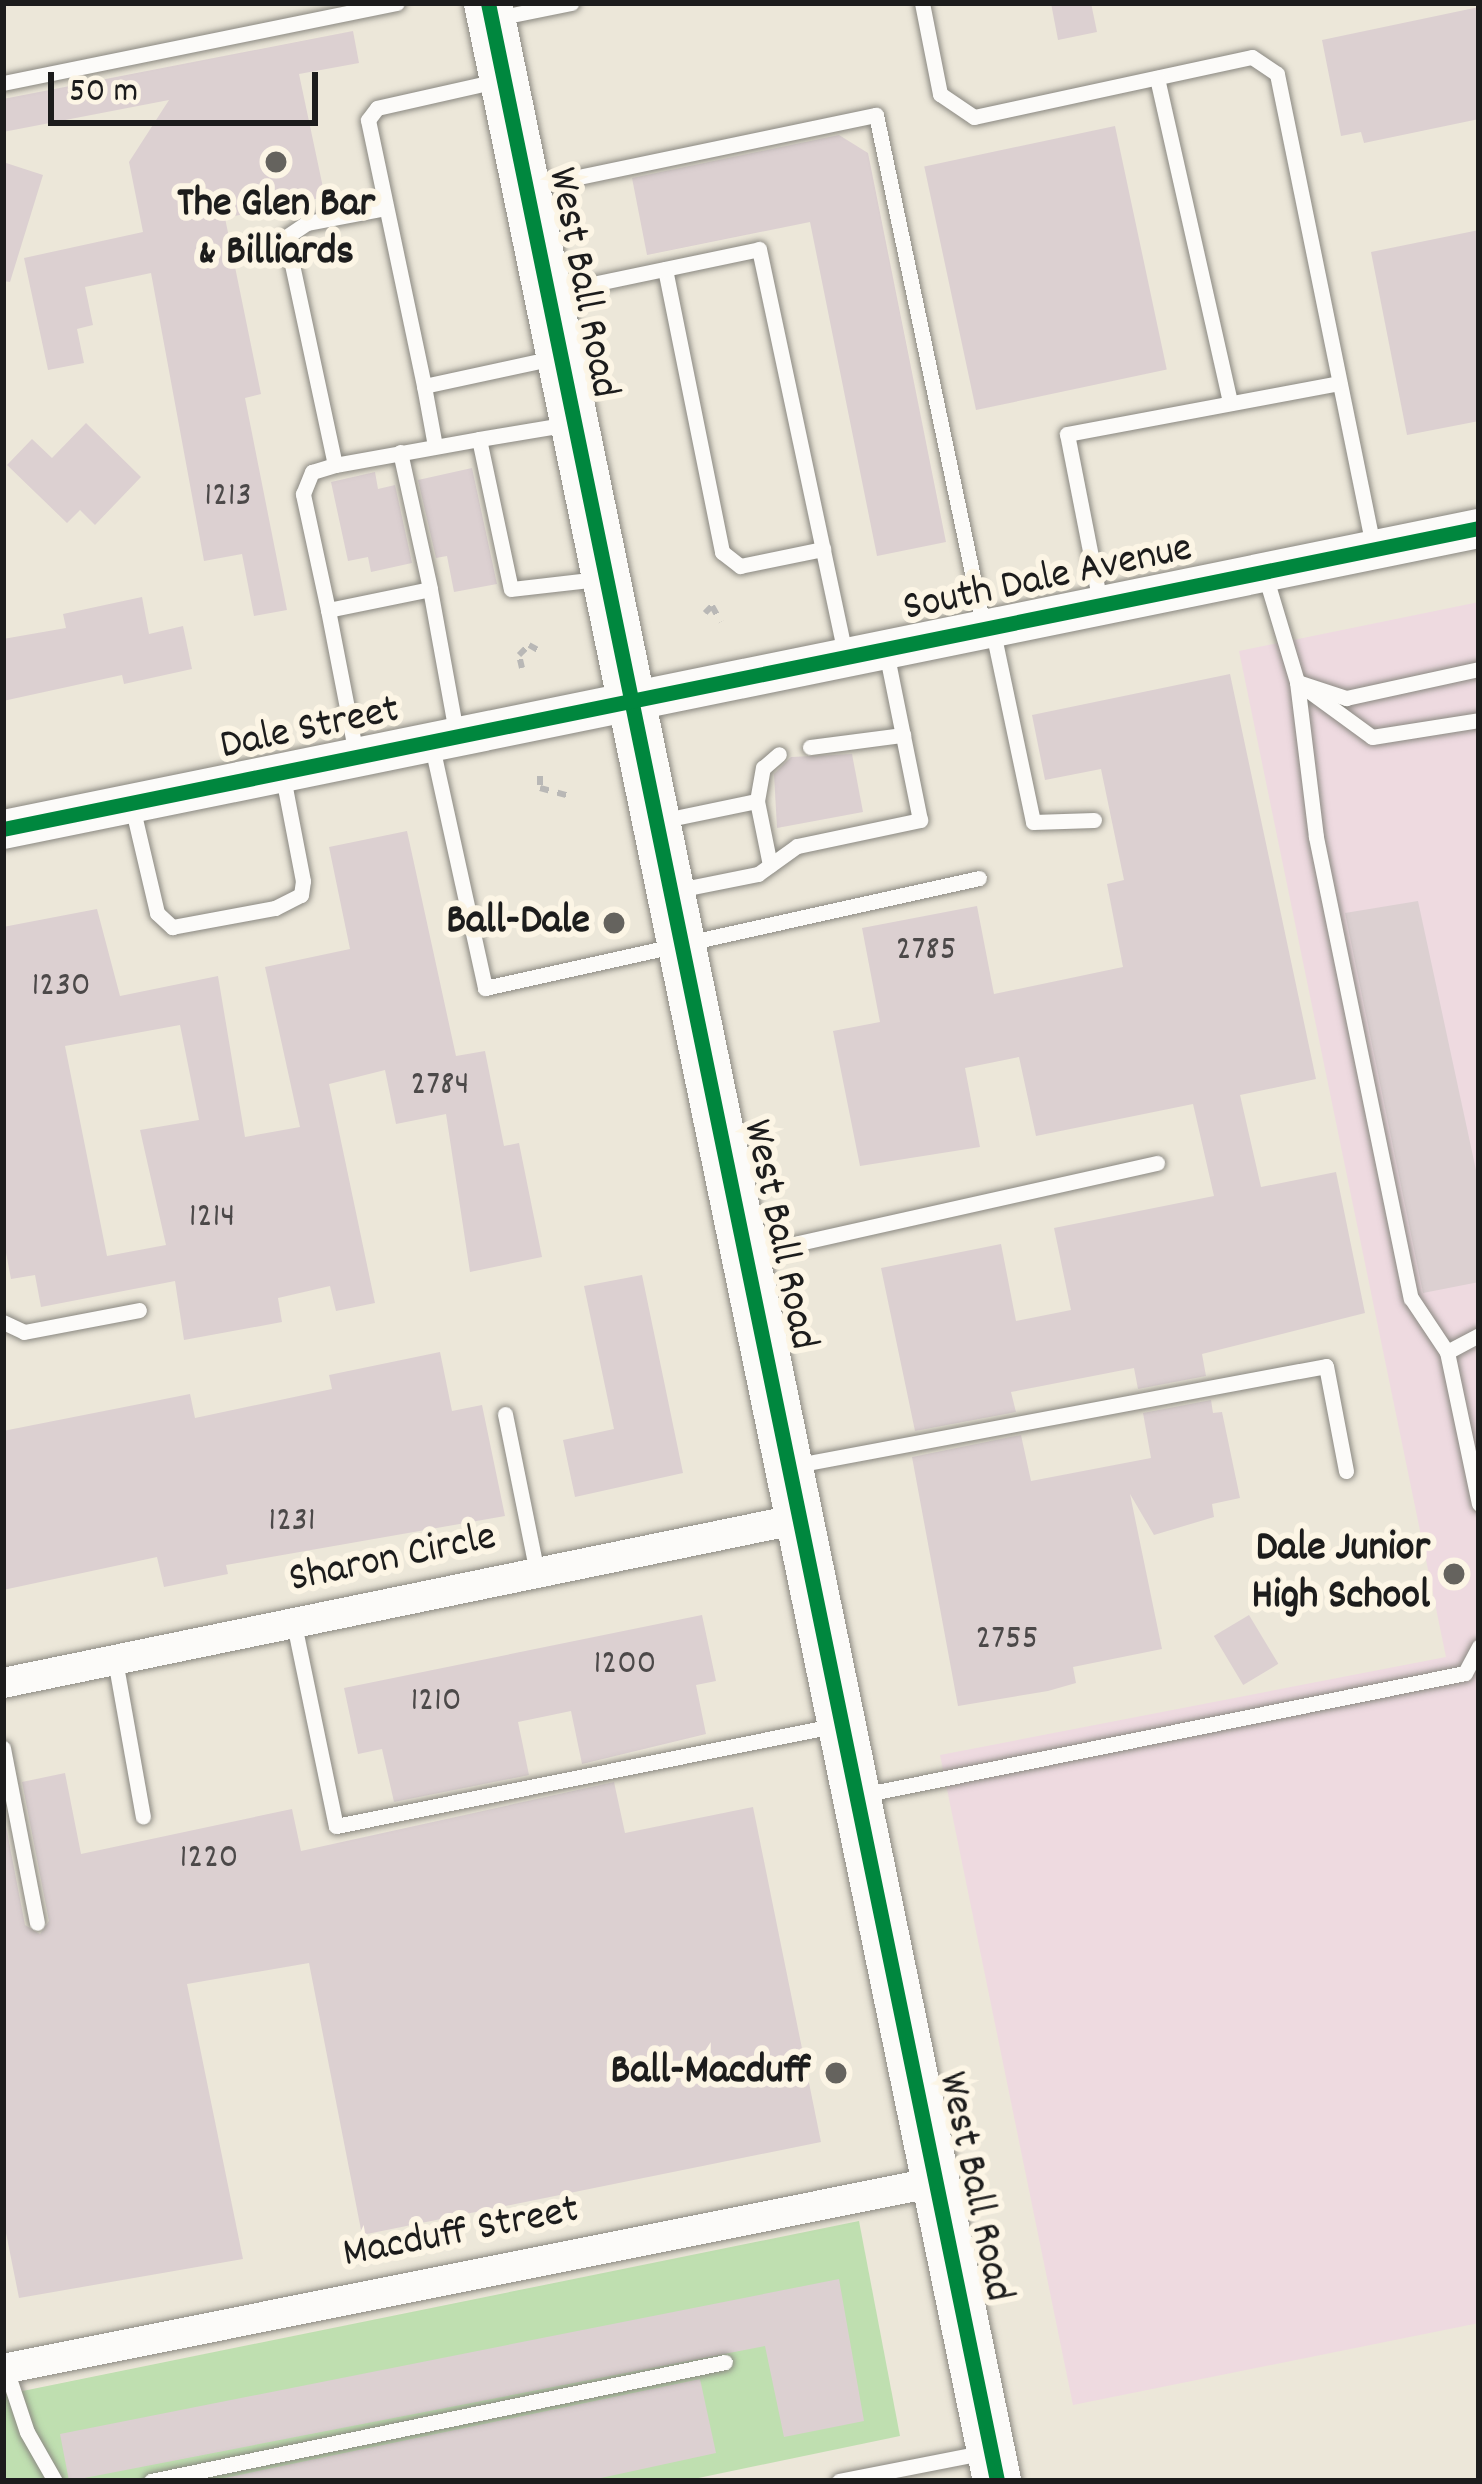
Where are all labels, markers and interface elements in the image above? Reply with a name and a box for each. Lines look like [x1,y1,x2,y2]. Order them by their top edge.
scale bar [54,48,324,122]
text: 50 m [69,67,138,119]
marker: The Glen Bar & Billiards [263,149,289,175]
street label: West Ball Road [534,164,628,402]
place label: The Glen Bar & Billiards [177,181,375,280]
house number: 1213 [204,476,252,520]
street label: South Dale Avenue [899,525,1197,635]
street label: Dale Street [216,686,404,774]
place label: Ball-Dale [446,898,590,948]
marker: Ball-Dale [601,910,627,936]
house number: 2785 [896,930,956,974]
house number: 1230 [31,966,91,1010]
house number: 2784 [411,1065,469,1109]
street label: West Ball Road [729,1116,827,1354]
house number: 1214 [189,1197,235,1241]
house number: 1231 [268,1501,316,1545]
street label: Sharon Circle [285,1514,501,1606]
place label: Dale Junior High School [1252,1525,1430,1624]
marker: Dale Junior High School [1441,1561,1467,1587]
house number: 2755 [976,1619,1038,1663]
house number: 1200 [594,1644,656,1688]
house number: 1210 [410,1681,462,1725]
house number: 1220 [180,1838,238,1882]
place label: Ball-Macduff [611,2048,812,2098]
marker: Ball-Macduff [823,2060,849,2086]
street label: West Ball Road [924,2068,1022,2306]
street label: Macduff Street [339,2186,583,2282]

